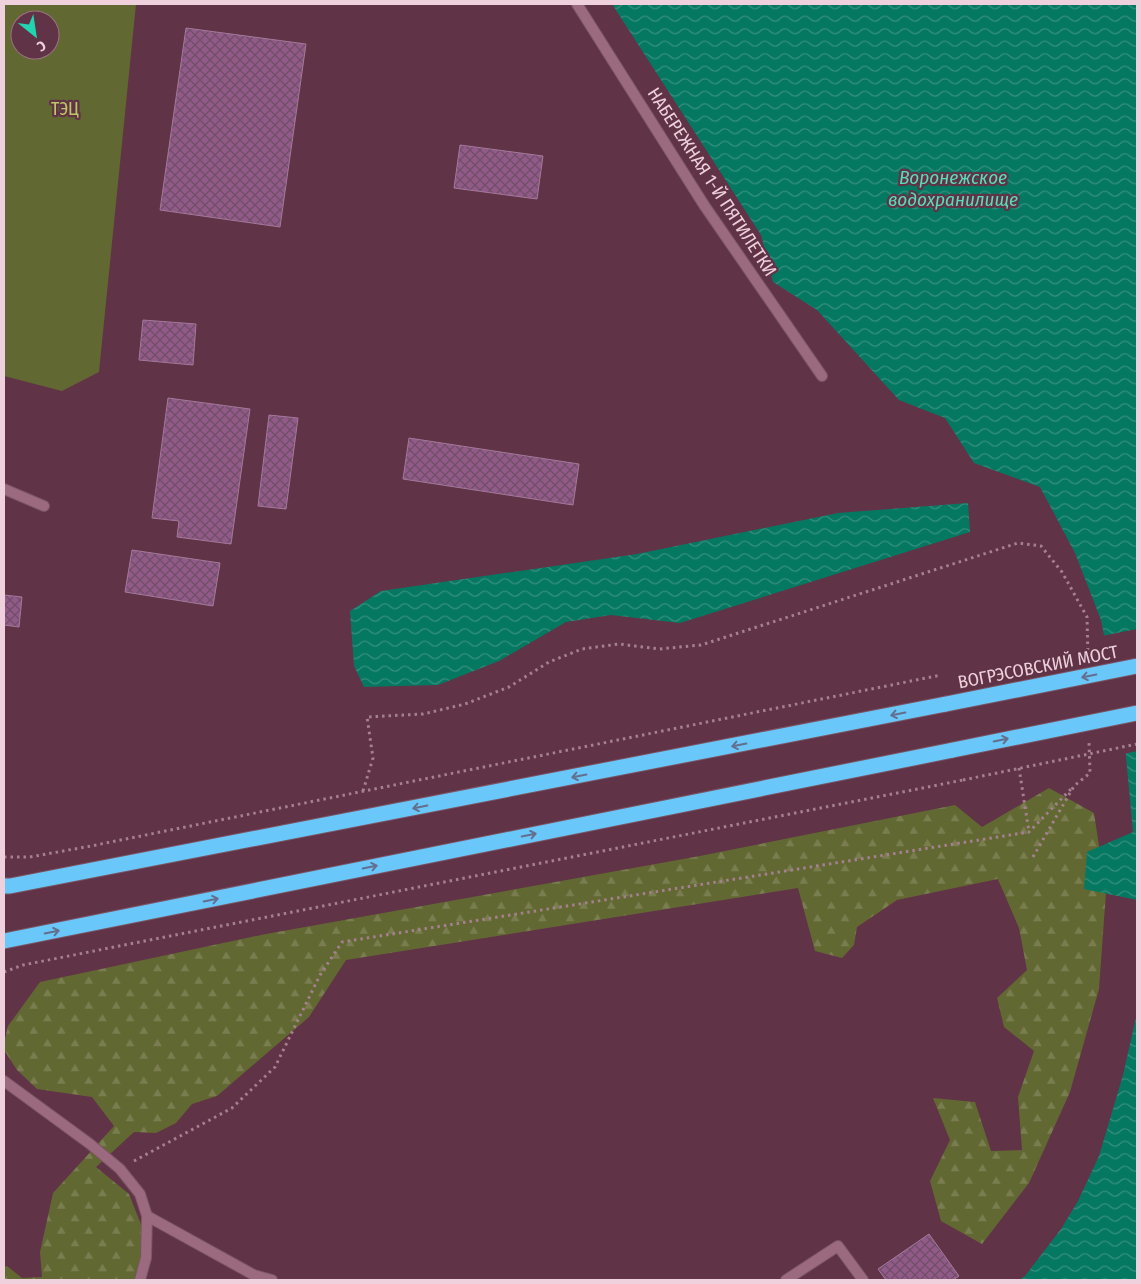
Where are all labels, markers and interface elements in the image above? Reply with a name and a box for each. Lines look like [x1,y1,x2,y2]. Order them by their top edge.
north arrow [10,10,60,60]
text: С [33,37,49,55]
street label: НАБЕРЕЖНАЯ 1-Й ПЯТИЛЕТКИ [643,83,781,281]
park label: ТЭЦ [51,98,79,120]
water label: Воронежское водохранилище [888,166,1018,211]
street label: ВОГРЭСОВСКИЙ МОСТ [956,641,1121,693]
one-way arrow [1082,671,1098,681]
one-way arrow [891,709,907,719]
one-way arrow [992,735,1008,744]
one-way arrow [731,740,747,750]
one-way arrow [572,771,588,781]
one-way arrow [412,802,428,812]
one-way arrow [521,830,537,839]
one-way arrow [362,862,378,872]
one-way arrow [202,894,218,904]
one-way arrow [43,926,59,936]

